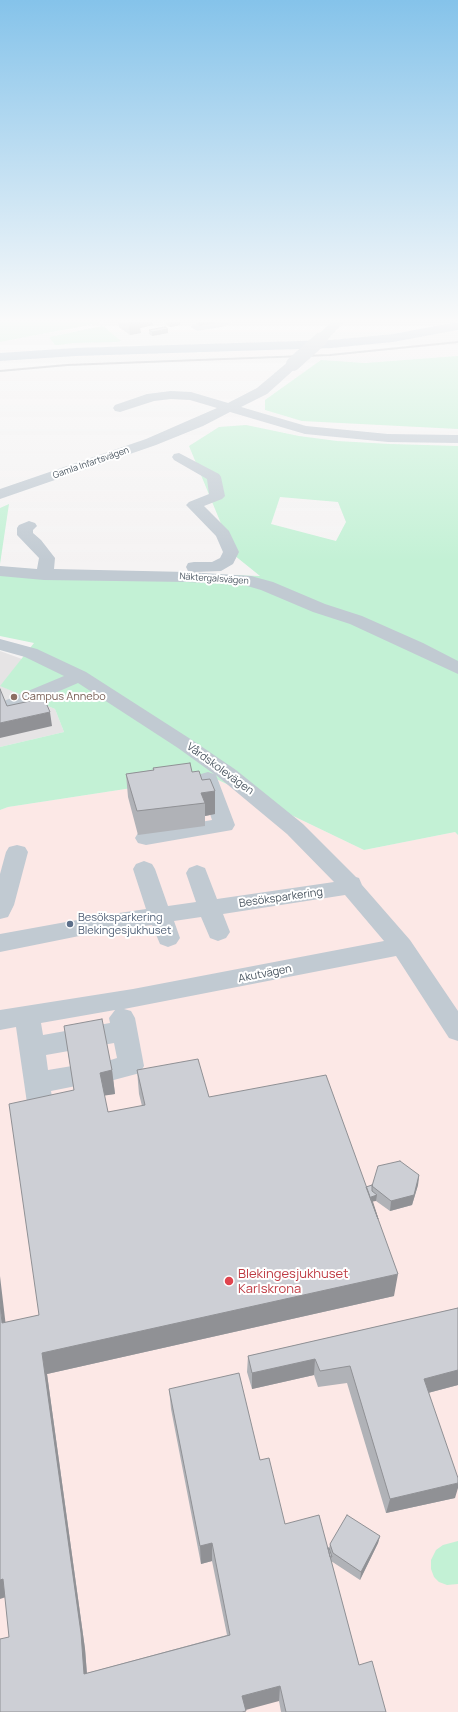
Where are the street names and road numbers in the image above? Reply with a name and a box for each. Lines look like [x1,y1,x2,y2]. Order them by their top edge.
street label: Gamla Infartsvägen [51,445,131,481]
street label: Näktergalsvägen [179,571,249,587]
street label: Vårdskolevägen [184,740,256,798]
street label: Besöksparkering [238,886,324,910]
street label: Akutvägen [237,962,293,986]

